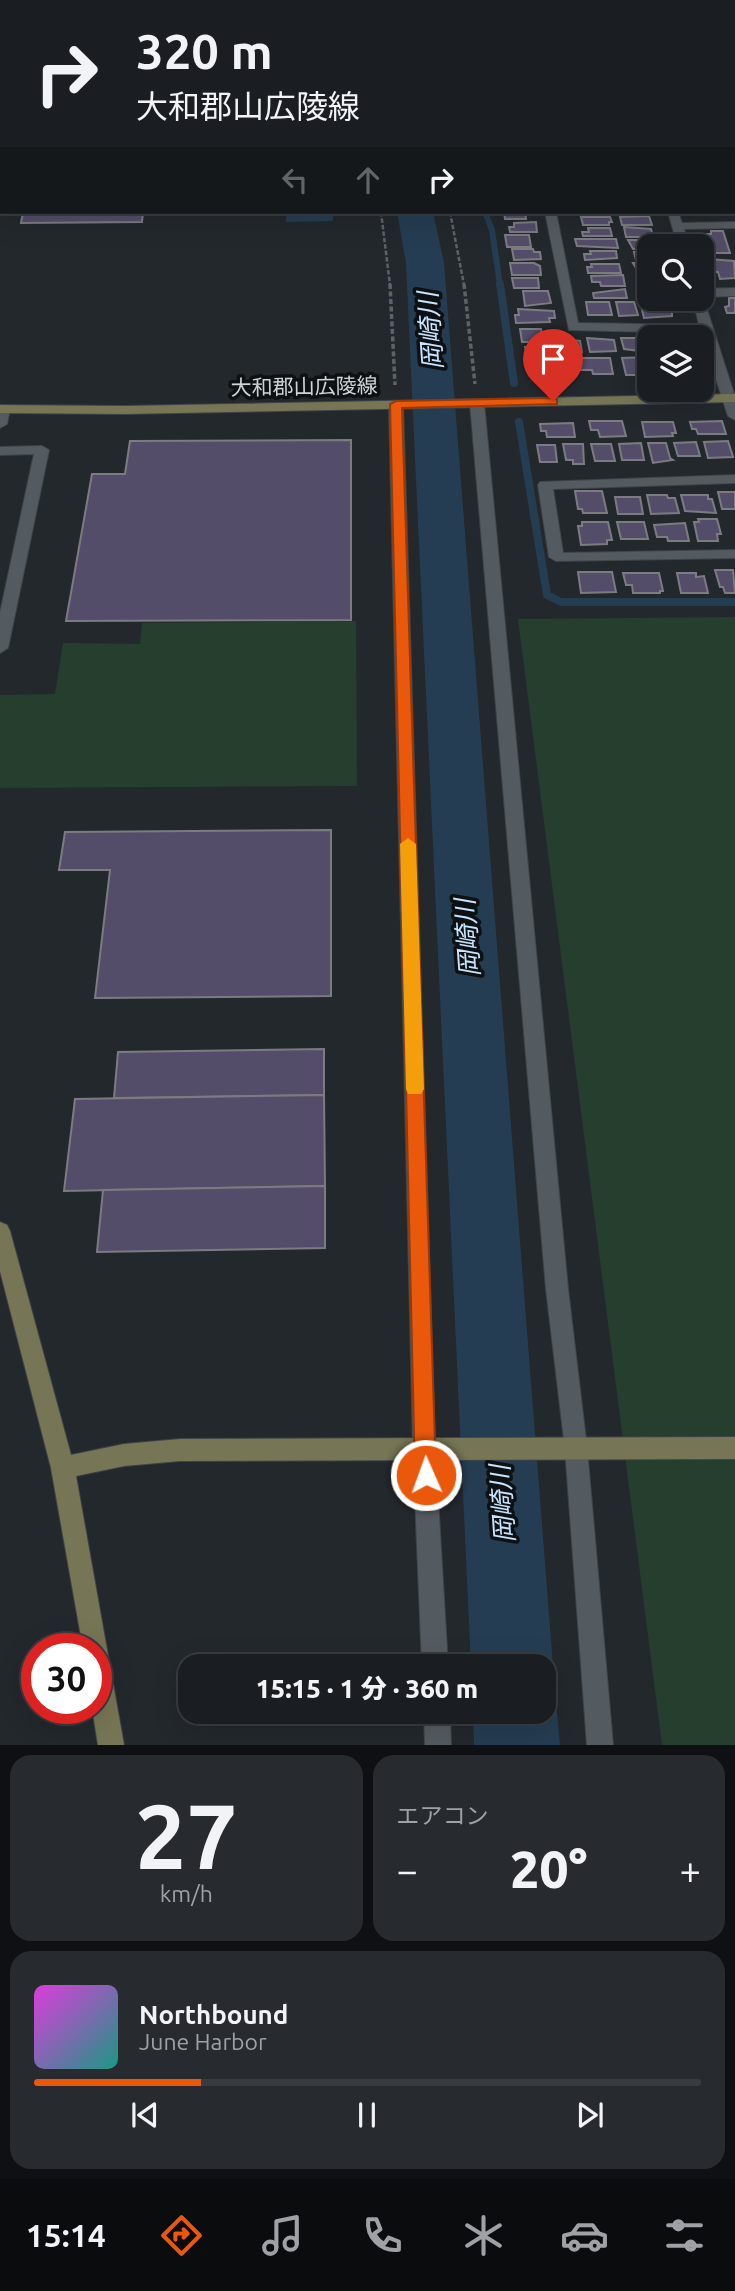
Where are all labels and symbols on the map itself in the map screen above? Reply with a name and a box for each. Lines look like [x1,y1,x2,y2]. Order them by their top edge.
water label: 岡崎川 [413,288,447,371]
pin [523,329,583,401]
street label: 大和郡山広陵線 [230,373,378,399]
water label: 岡崎川 [450,895,484,978]
position arrow [389,1438,463,1512]
water label: 岡崎川 [485,1461,519,1544]
speed limit sign: 30 [21,1633,112,1724]

